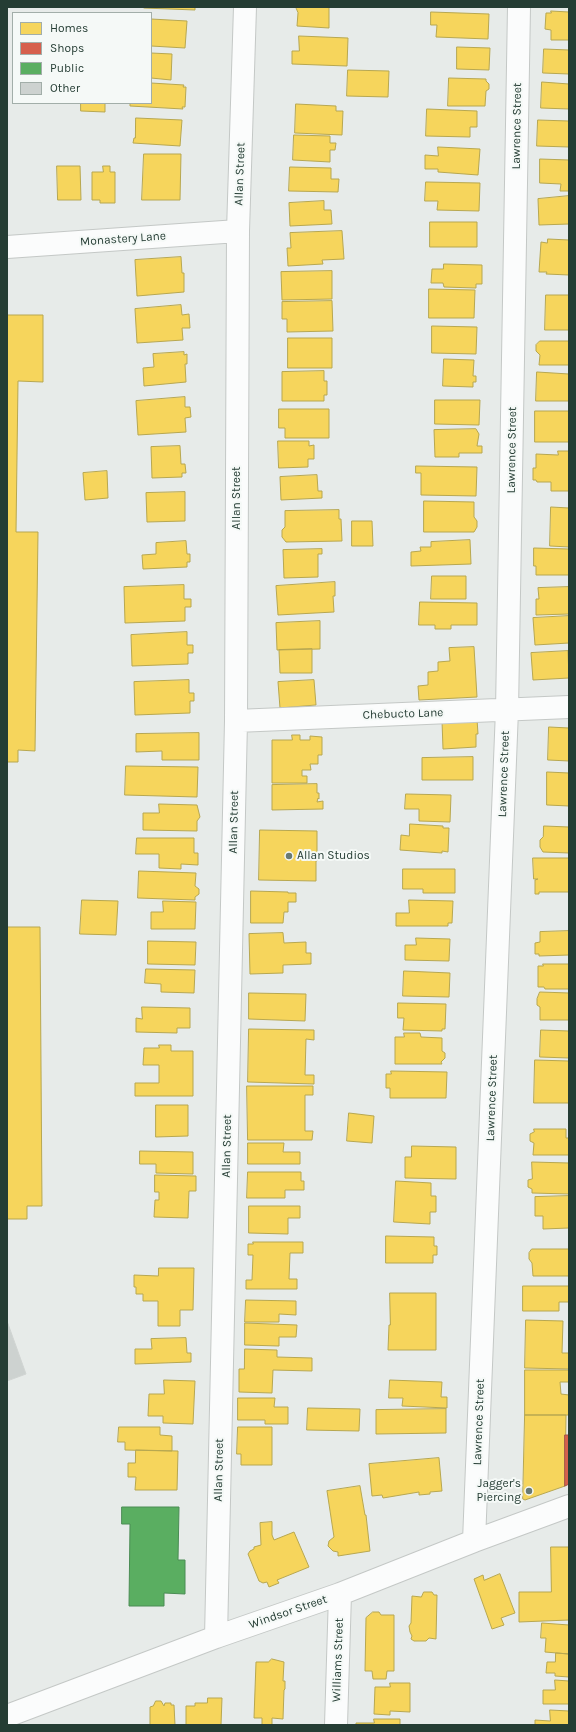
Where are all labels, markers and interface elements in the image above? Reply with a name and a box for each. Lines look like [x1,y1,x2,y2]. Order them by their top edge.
legend [12,12,152,104]
text: Homes [50,21,88,35]
text: Shops [50,41,84,55]
text: Public [50,61,84,75]
text: Other [50,81,80,95]
street label: Lawrence Street [509,82,525,170]
street label: Allan Street [232,142,248,206]
street label: Monastery Lane [80,229,166,249]
street label: Lawrence Street [504,406,520,494]
street label: Allan Street [230,466,244,530]
street label: Chebucto Lane [362,705,444,723]
street label: Lawrence Street [495,730,513,818]
street label: Allan Street [226,790,242,854]
place label: Allan Studios [297,849,370,863]
marker: Allan Studios [284,851,294,861]
street label: Lawrence Street [483,1054,501,1142]
street label: Allan Street [219,1114,235,1178]
street label: Lawrence Street [470,1378,488,1466]
street label: Allan Street [211,1438,227,1502]
place label: Jagger's Piercing [476,1477,521,1505]
marker: Jagger's Piercing [524,1486,534,1496]
street label: Windsor Street [247,1592,329,1632]
street label: Williams Street [329,1618,347,1702]

